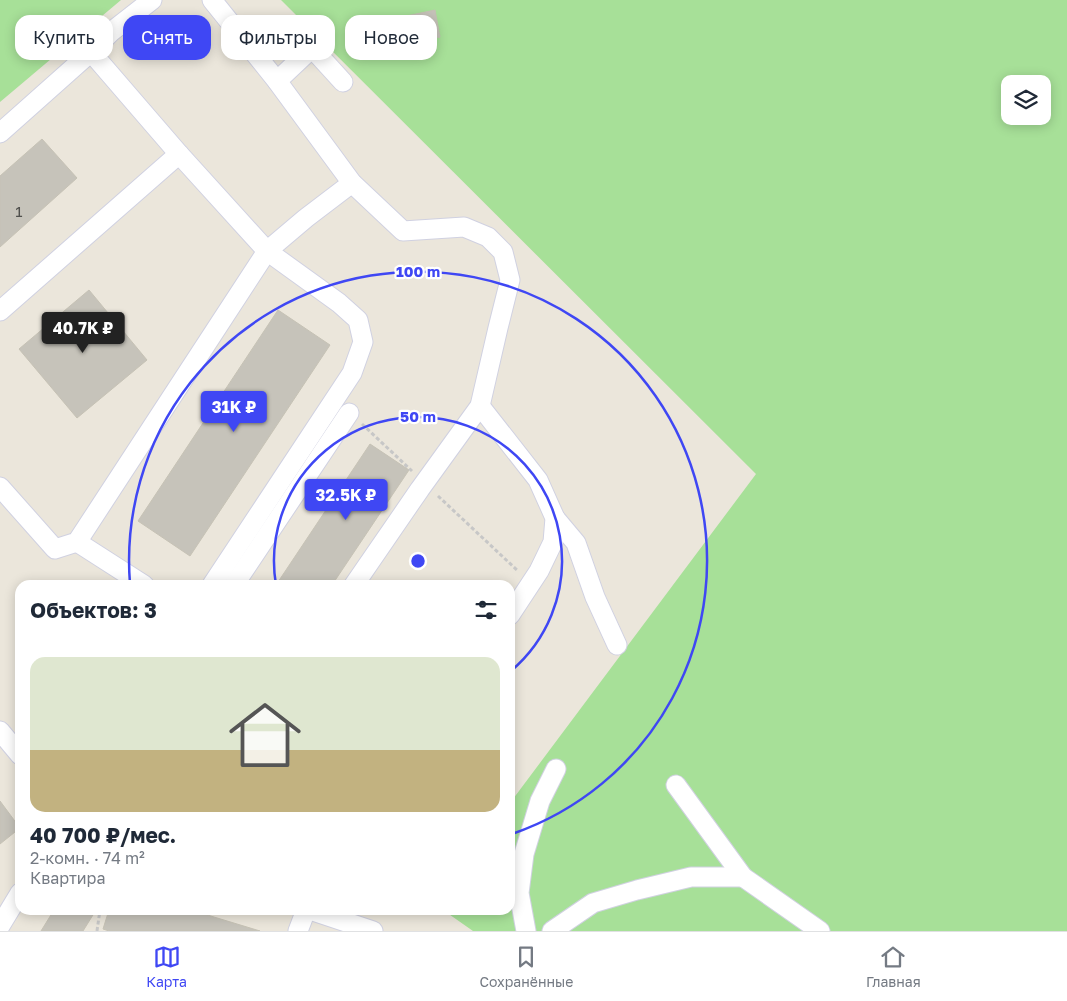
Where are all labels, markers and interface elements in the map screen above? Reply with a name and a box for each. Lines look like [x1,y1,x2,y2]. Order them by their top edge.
chip: Купить [15,15,113,60]
chip: Снять [123,15,211,60]
chip: Фильтры [221,15,335,60]
chip: Новое [345,15,437,60]
map controls [1001,75,1051,125]
button: layers [1001,75,1051,125]
house number: 1 [15,202,23,220]
text: 100 m [396,262,440,280]
pin: 40.7K ₽ [37,312,129,354]
text: 40.7K ₽ [53,318,113,338]
pin: 31K ₽ [199,390,269,433]
text: 31K ₽ [212,397,256,417]
text: 50 m [400,407,436,425]
pin: 32.5K ₽ [300,478,392,521]
text: 32.5K ₽ [316,485,376,505]
centre of rings [409,552,427,570]
icon: filters [472,596,500,624]
text: Объектов: 3 [30,597,157,623]
icon: home [220,690,310,780]
text: 40 700 ₽/мес. [30,822,176,848]
text: 2-комн. · 74 m² [30,848,145,868]
text: Квартира [30,868,105,888]
tab: Карта [146,943,187,990]
tab: Сохранённые [479,943,573,990]
tab: Главная [866,943,921,990]

